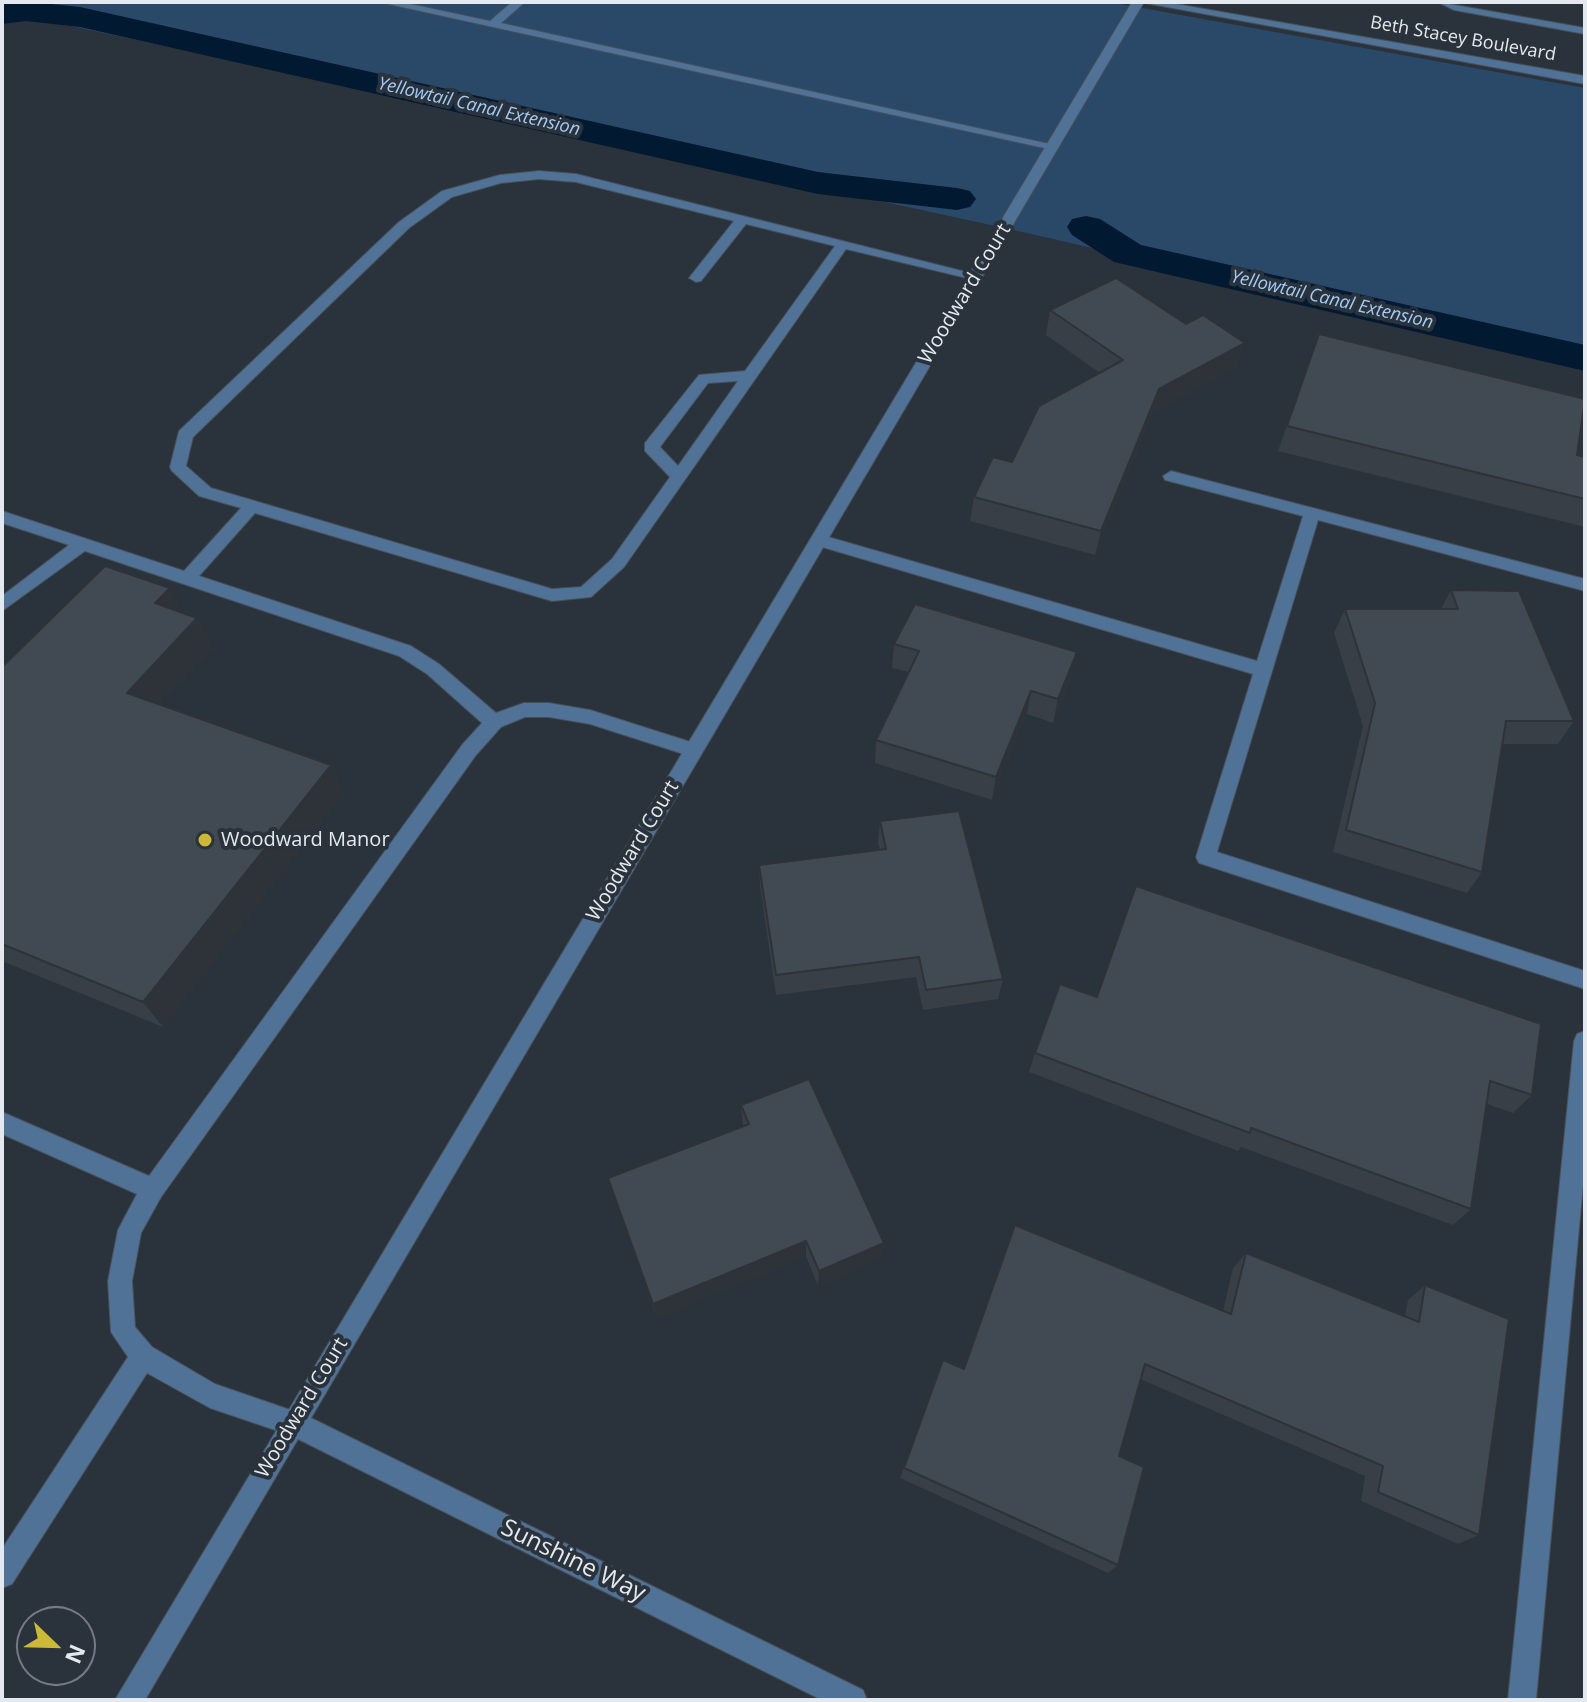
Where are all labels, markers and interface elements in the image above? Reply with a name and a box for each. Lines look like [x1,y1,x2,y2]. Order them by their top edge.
street label: Beth Stacey Boulevard [1369,12,1557,66]
water label: Yellowtail Canal Extension [376,73,582,141]
street label: Woodward Court [914,220,1016,368]
water label: Yellowtail Canal Extension [1229,266,1435,334]
street label: Woodward Court [582,777,684,925]
place label: Woodward Manor [221,828,390,852]
marker: Woodward Manor [196,831,214,849]
street label: Woodward Court [251,1334,353,1482]
street label: Sunshine Way [496,1514,650,1608]
north arrow [16,1606,96,1686]
text: N [59,1640,94,1669]

